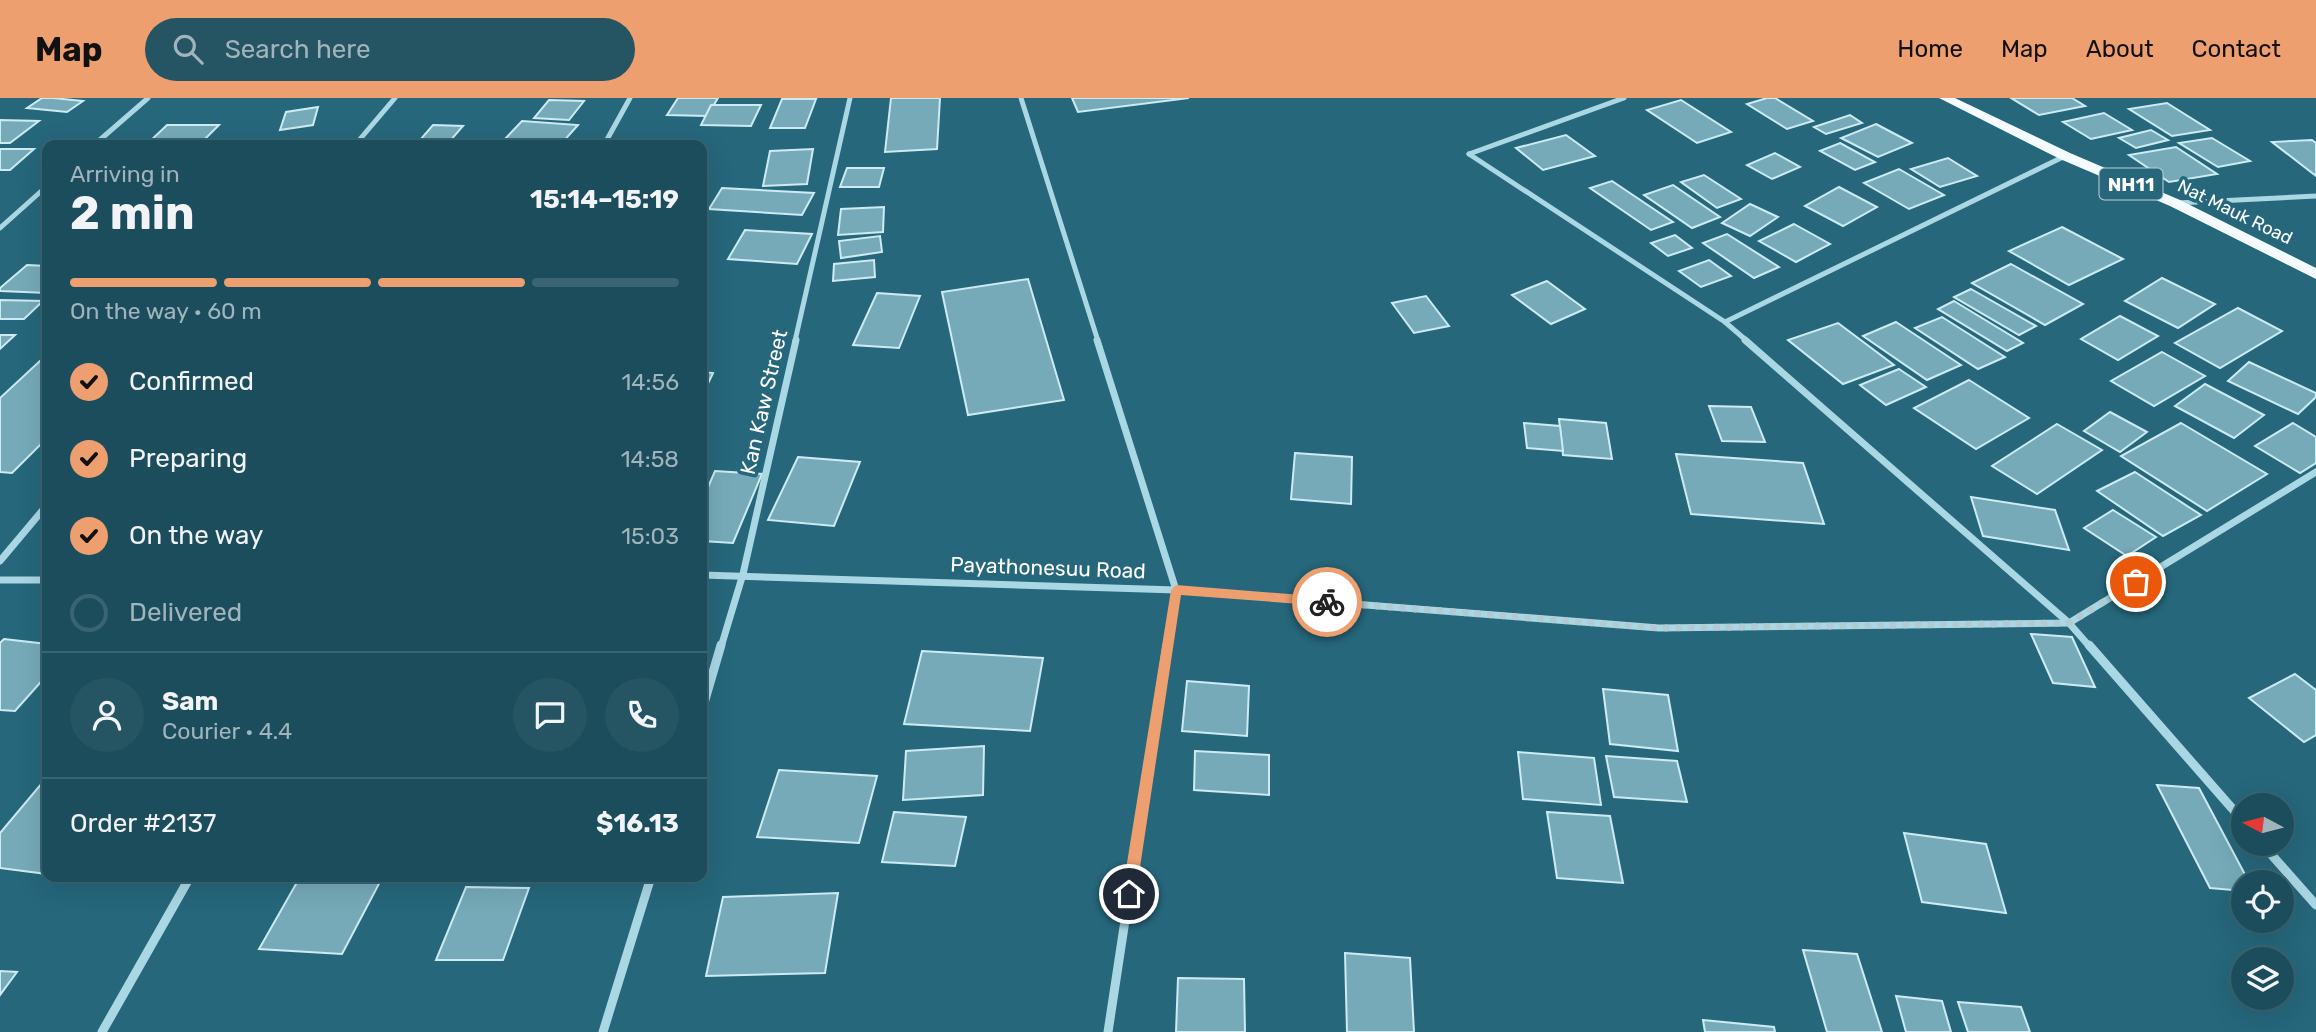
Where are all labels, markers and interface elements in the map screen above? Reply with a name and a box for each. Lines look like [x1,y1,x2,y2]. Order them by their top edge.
search box [145,18,635,81]
text: Map [35,30,103,69]
icon: search [169,30,207,68]
text: Search here [225,34,370,65]
text: Home [1897,35,1963,63]
text: Map [2001,35,2048,63]
text: About [2086,35,2154,63]
text: Contact [2192,35,2281,63]
text: Arriving in [70,160,180,188]
road number: NH11 [2100,169,2162,200]
street label: Nat Mauk Road [2174,175,2296,249]
text: 15:14–15:19 [530,184,679,215]
text: 2 min [70,186,195,241]
text: On the way · 60 m [70,297,262,325]
street label: Kan Kaw Street [735,327,792,477]
icon: check [70,363,108,401]
text: Confirmed [129,366,254,397]
text: 14:56 [621,368,679,396]
icon: check [70,440,108,478]
text: Preparing [129,443,247,474]
text: 14:58 [621,445,679,473]
icon: check [70,517,108,555]
text: On the way [129,520,263,551]
text: 15:03 [621,522,679,550]
street label: Payathonesuu Road [950,552,1146,583]
pin [2106,552,2166,612]
icon: bag [2117,563,2155,601]
courier [1292,567,1362,637]
icon: bike [1308,583,1346,621]
text: Delivered [129,597,242,628]
button: person [70,678,144,752]
button: chat [513,678,587,752]
button: phone [605,678,679,752]
text: Sam [162,686,218,717]
text: Courier · 4.4 [162,717,292,745]
north arrow [2231,793,2294,856]
map controls [2231,793,2294,1010]
text: Order #2137 [70,808,216,839]
text: $16.13 [596,808,679,839]
pin [1099,864,1159,924]
button: locate [2231,870,2294,933]
icon: home [1110,875,1148,913]
button: layers [2231,947,2294,1010]

